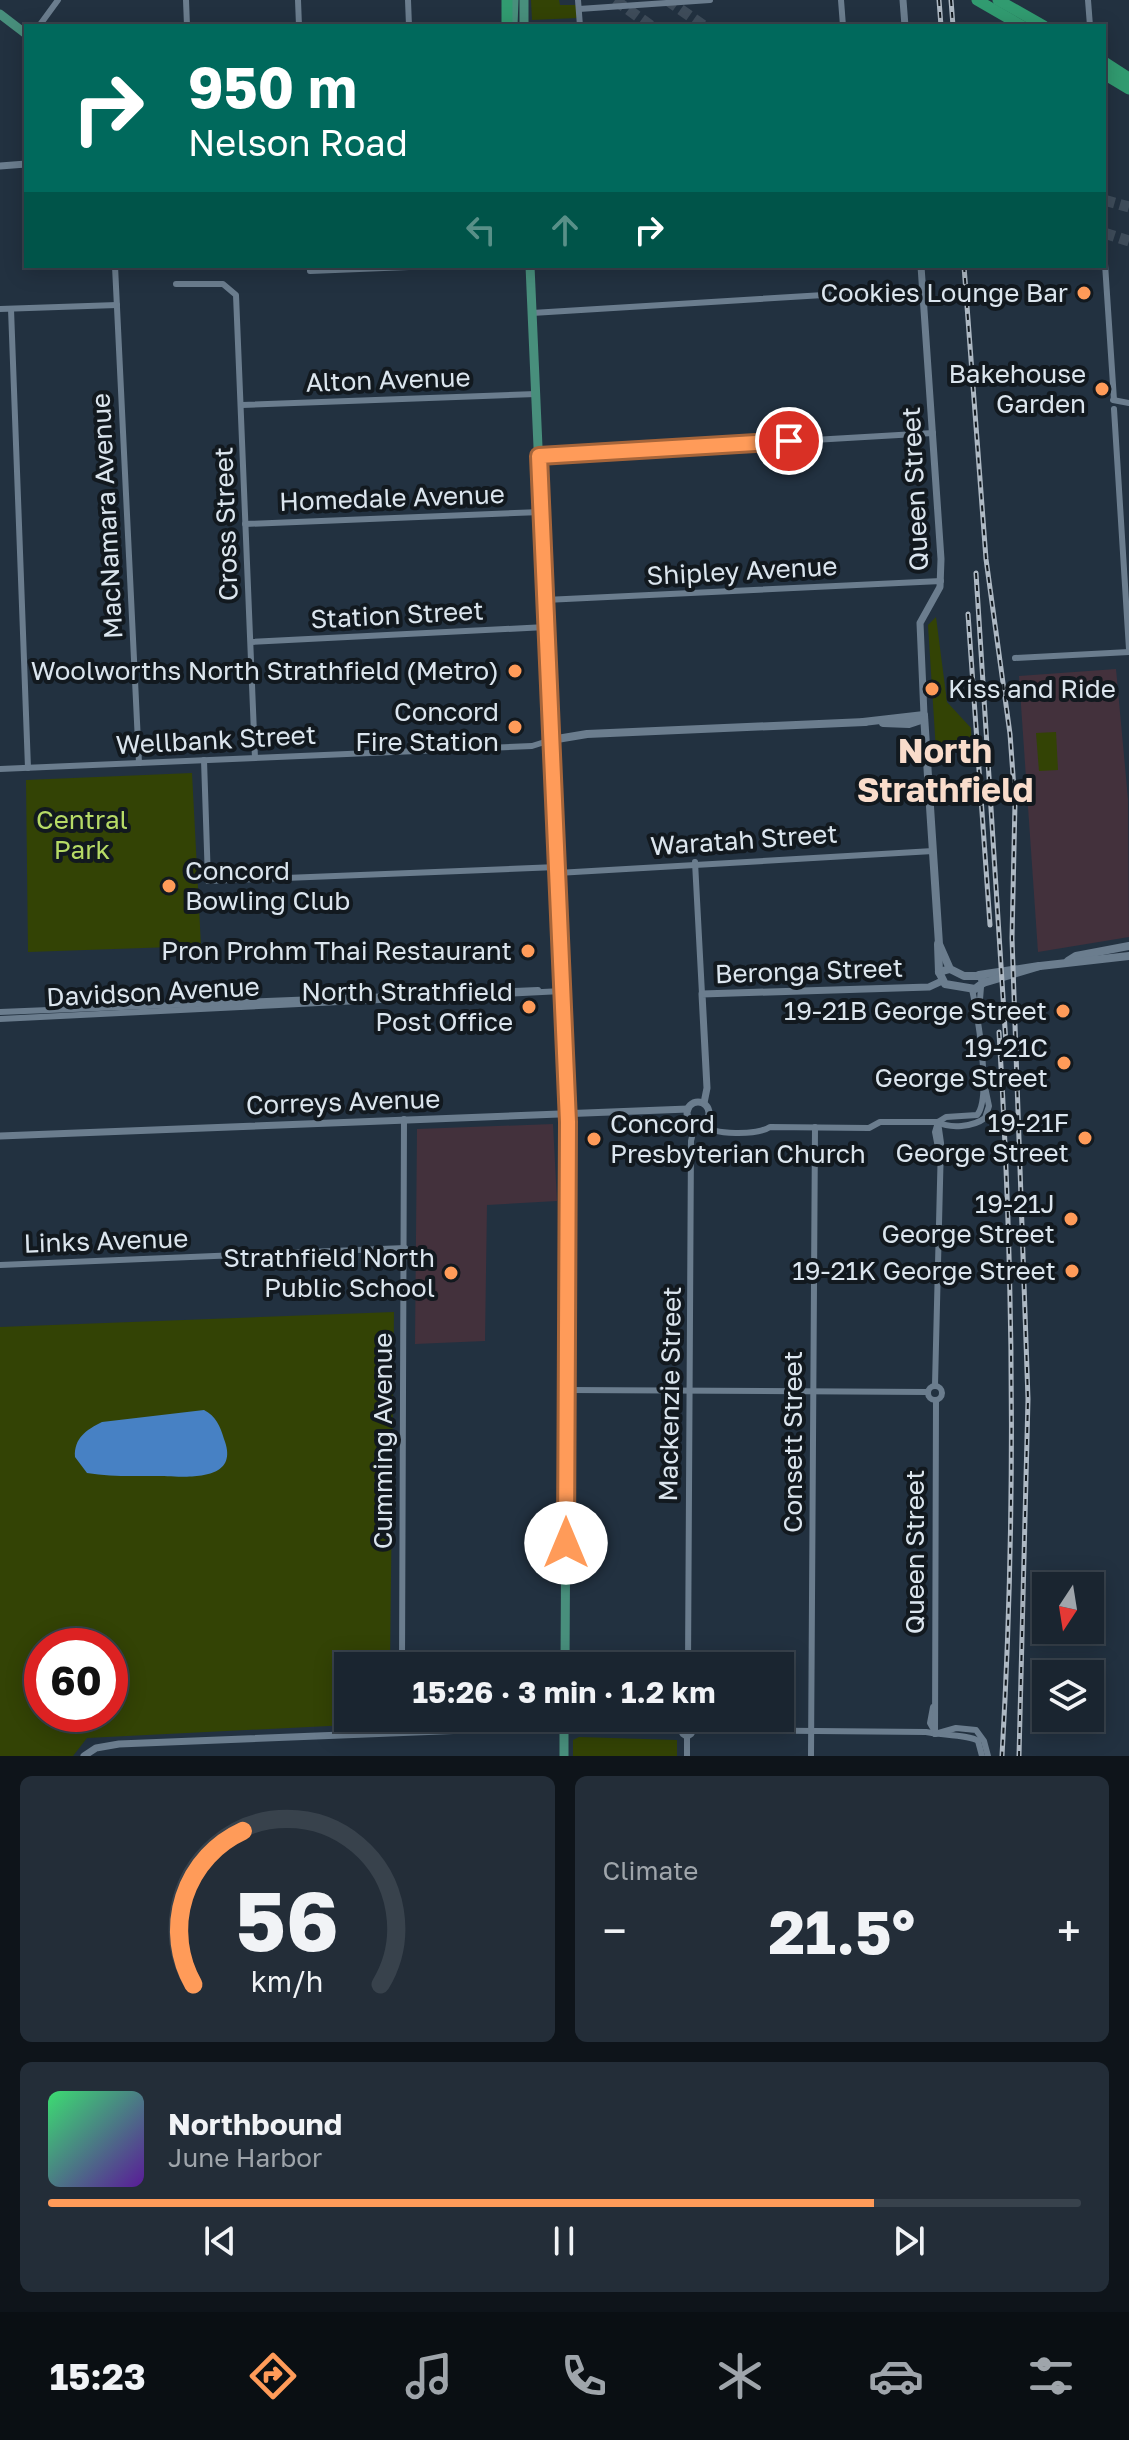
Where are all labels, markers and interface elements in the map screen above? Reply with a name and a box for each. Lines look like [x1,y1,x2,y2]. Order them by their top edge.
text: 950 m [188,53,357,120]
icon: right [56,56,160,160]
text: Nelson Road [188,121,408,164]
icon: left [459,208,503,252]
icon: ahead [543,208,587,252]
icon: right [627,208,671,252]
place label: Cookies Lounge Bar [820,277,1068,308]
marker: Cookies Lounge Bar [1075,284,1093,302]
place label: Bakehouse Garden [948,358,1086,419]
street label: Alton Avenue [305,361,471,398]
marker: Bakehouse Garden [1093,380,1111,398]
street label: MacNamara Avenue [85,392,128,640]
street label: Queen Street [895,406,934,572]
pin [755,407,823,475]
icon: arrive [767,419,811,463]
street label: Cross Street [207,446,244,602]
street label: Homedale Avenue [279,478,505,517]
street label: Shipley Avenue [646,550,838,591]
street label: Station Street [310,594,484,635]
place label: Woolworths North Strathfield (Metro) [31,655,499,686]
marker: Woolworths North Strathfield (Metro) [506,662,524,680]
place label: Kiss and Ride [948,673,1116,704]
marker: Kiss and Ride [923,680,941,698]
place label: Concord Fire Station [355,696,499,757]
marker: Concord Fire Station [506,718,524,736]
street label: Wellbank Street [115,719,317,760]
district label: North Strathfield [857,730,1033,809]
park label: Central Park [36,804,128,865]
street label: Waratah Street [649,818,839,862]
place label: Concord Bowling Club [185,855,350,916]
marker: Concord Bowling Club [160,877,178,895]
place label: Pron Prohm Thai Restaurant [161,935,512,966]
marker: Pron Prohm Thai Restaurant [519,942,537,960]
street label: Beronga Street [714,952,904,989]
street label: Davidson Avenue [46,970,260,1013]
place label: North Strathfield Post Office [301,976,513,1037]
place label: 19-21B George Street [784,995,1047,1026]
marker: North Strathfield Post Office [520,998,538,1016]
marker: 19-21B George Street [1054,1002,1072,1020]
place label: 19-21C George Street [875,1032,1048,1093]
marker: 19-21C George Street [1055,1054,1073,1072]
street label: Correys Avenue [245,1083,441,1120]
place label: 19-21F George Street [896,1107,1069,1168]
place label: Concord Presbyterian Church [610,1108,866,1169]
marker: 19-21F George Street [1076,1129,1094,1147]
marker: Concord Presbyterian Church [585,1130,603,1148]
place label: 19-21J George Street [882,1188,1055,1249]
marker: 19-21J George Street [1062,1210,1080,1228]
street label: Links Avenue [23,1222,189,1259]
place label: Strathfield North Public School [223,1242,435,1303]
place label: 19-21K George Street [792,1255,1056,1286]
marker: 19-21K George Street [1063,1262,1081,1280]
marker: Strathfield North Public School [442,1264,460,1282]
street label: Mackenzie Street [652,1286,687,1502]
street label: Cumming Avenue [367,1333,398,1549]
street label: Consett Street [777,1351,808,1533]
street label: Queen Street [899,1470,930,1634]
position arrow [524,1501,608,1585]
north arrow [1032,1572,1104,1644]
map controls [1032,1572,1104,1732]
speed limit sign: 60 [24,1628,128,1732]
button: layers [1032,1660,1104,1732]
text: 15:26 · 3 min · 1.2 km [413,1674,715,1710]
text: Climate [603,1855,698,1886]
text: 56 [235,1869,339,1969]
text: 21.5° [768,1895,915,1967]
text: − [603,1904,627,1957]
text: + [1057,1904,1081,1957]
text: km/h [251,1964,324,1998]
text: Northbound [168,2106,342,2142]
text: June Harbor [168,2142,322,2173]
icon: previous [198,2219,242,2263]
icon: pause [542,2219,586,2263]
icon: next [887,2219,931,2263]
icon: directions [245,2348,301,2404]
icon: music [401,2348,457,2404]
icon: phone [556,2348,612,2404]
icon: climate [712,2348,768,2404]
icon: car [868,2348,924,2404]
icon: filters [1023,2348,1079,2404]
text: 15:23 [50,2355,146,2398]

